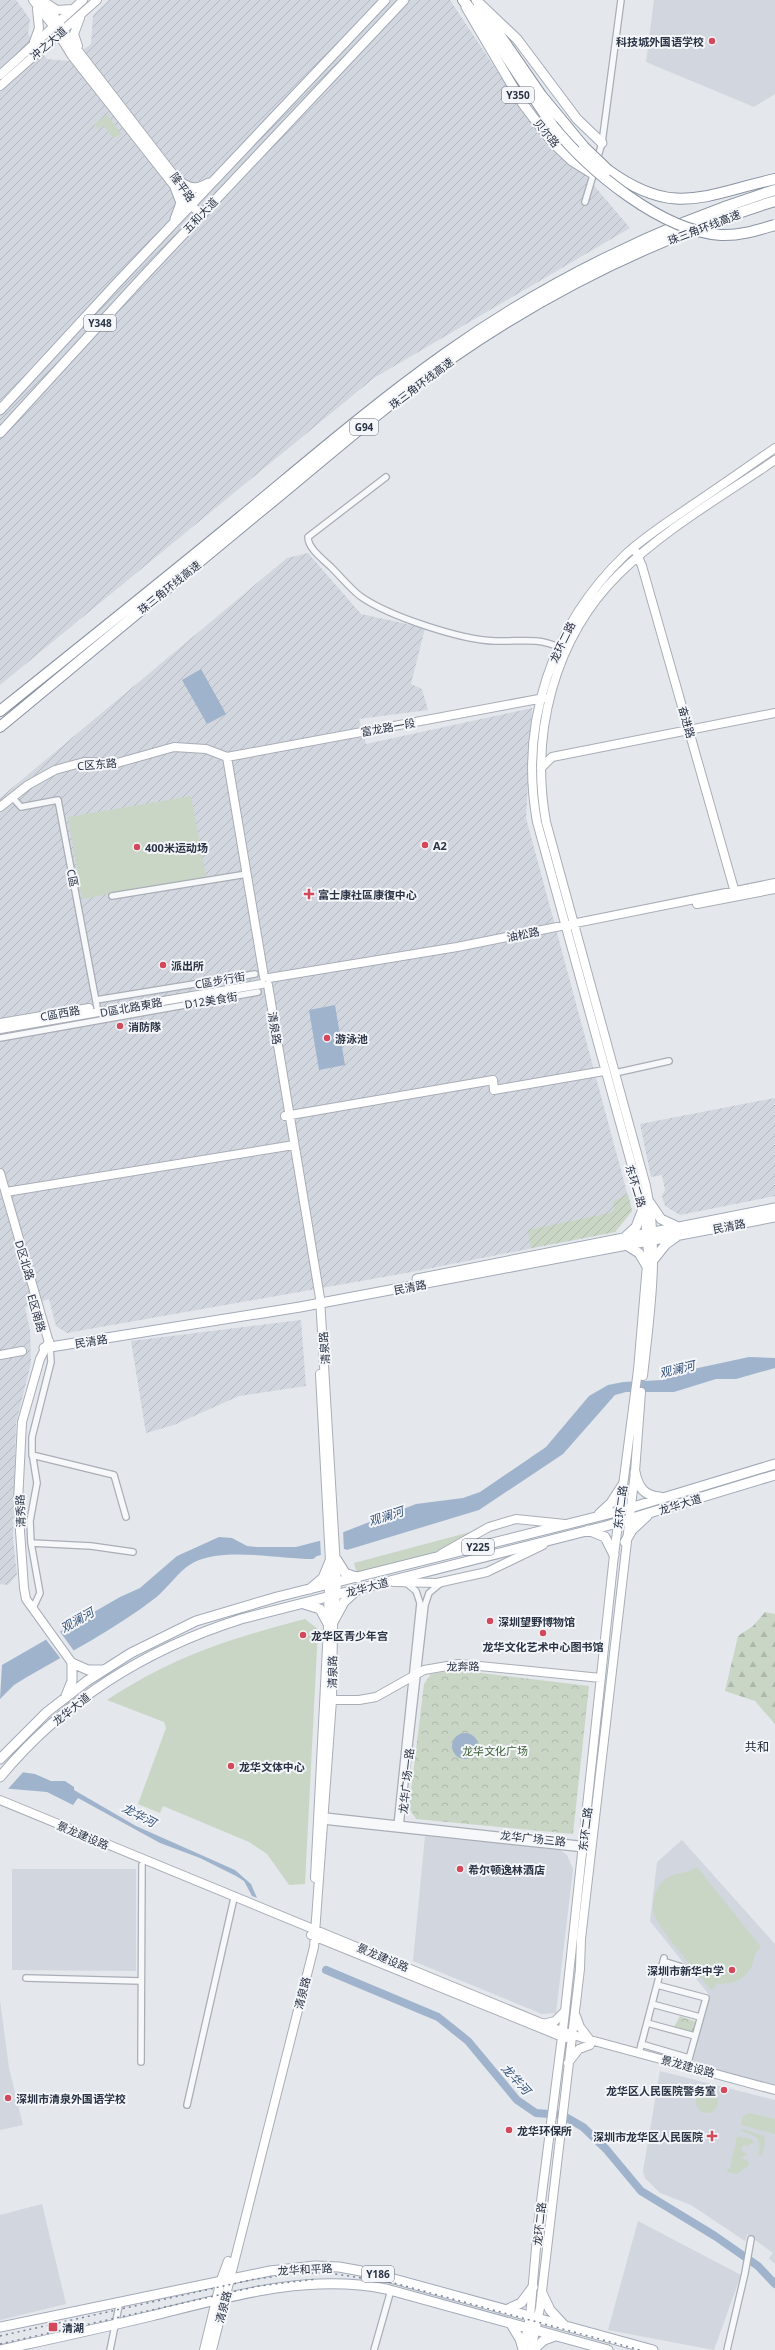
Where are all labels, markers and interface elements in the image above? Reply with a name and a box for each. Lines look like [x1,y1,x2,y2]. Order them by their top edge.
street label: 冲之大道 [26,23,70,63]
place label: 科技城外国语学校 [616,34,704,49]
marker: 科技城外国语学校 [707,36,717,46]
road number: Y350 [502,87,534,103]
street label: 贝尔路 [531,116,563,150]
street label: 隆平路 [167,169,199,205]
street label: 五和大道 [179,194,221,236]
street label: 珠三角环线高速 [665,206,743,248]
road number: Y348 [84,315,116,331]
street label: 珠三角环线高速 [386,354,456,412]
road number: G94 [350,419,378,435]
street label: 珠三角环线高速 [134,557,204,617]
street label: 龙环二路 [546,619,578,665]
street label: 奋进路 [675,704,699,740]
street label: 富龙路一段 [360,715,416,739]
street label: C区东路 [76,755,118,773]
place label: A2 [433,838,447,853]
place label: 400米运动场 [145,840,208,855]
marker: A2 [420,840,430,850]
marker: 400米运动场 [132,842,142,852]
street label: C區 [64,868,82,888]
place label: 富士康社區康復中心 [318,887,417,902]
marker: 富士康社區康復中心 [303,888,315,900]
street label: 油松路 [505,923,541,945]
place label: 派出所 [171,958,204,973]
marker: 派出所 [158,960,168,970]
street label: C區步行街 [194,968,246,992]
street label: D12美食街 [183,988,239,1012]
street label: D區北路東路 [99,994,163,1020]
street label: C區西路 [39,1002,81,1024]
street label: 清泉路 [265,1011,285,1045]
place label: 消防隊 [128,1019,161,1034]
marker: 消防隊 [115,1021,125,1031]
place label: 游泳池 [335,1031,368,1046]
marker: 游泳池 [322,1033,332,1043]
street label: 东环二路 [622,1163,650,1209]
street label: 民清路 [711,1215,747,1237]
street label: D区北路 [12,1238,38,1282]
street label: 民清路 [392,1276,428,1298]
street label: E区南路 [24,1292,50,1334]
street label: 民清路 [74,1331,108,1351]
street label: 清泉路 [315,1331,333,1365]
water label: 观澜河 [658,1356,698,1381]
street label: 东环二路 [610,1484,630,1530]
street label: 龙华大道 [657,1490,703,1518]
street label: 清秀路 [12,1494,28,1528]
water label: 观澜河 [366,1502,408,1530]
road number: Y225 [462,1539,494,1555]
street label: 龙华大道 [344,1574,390,1600]
water label: 观澜河 [57,1603,99,1636]
place label: 深圳望野博物馆 [498,1614,575,1629]
marker: 深圳望野博物馆 [485,1616,495,1626]
place label: 龙华区青少年宫 [311,1628,388,1643]
marker: 龙华文化艺术中心图书馆 [538,1628,548,1638]
marker: 龙华区青少年宫 [298,1630,308,1640]
place label: 龙华文化艺术中心图书馆 [483,1639,604,1654]
street label: 清泉路 [324,1655,340,1689]
street label: 龙奔路 [446,1658,480,1674]
street label: 龙华大道 [49,1689,93,1729]
district label: 共和 [745,1738,769,1755]
park label: 龙华文化广场 [462,1743,528,1758]
street label: 龙华广场一路 [395,1747,417,1815]
place label: 龙华文体中心 [239,1759,305,1774]
marker: 龙华文体中心 [226,1761,236,1771]
water label: 龙华河 [119,1799,161,1832]
street label: 东环二路 [575,1806,595,1852]
street label: 景龙建设路 [55,1817,111,1853]
street label: 龙华广场三路 [499,1827,567,1849]
place label: 希尔顿逸林酒店 [468,1862,545,1877]
marker: 希尔顿逸林酒店 [455,1864,465,1874]
street label: 景龙建设路 [355,1939,411,1975]
place label: 深圳市新华中学 [647,1963,724,1978]
marker: 深圳市新华中学 [727,1965,737,1975]
street label: 清泉路 [291,1975,313,2011]
street label: 景龙建设路 [659,2052,717,2080]
water label: 龙华河 [498,2060,536,2100]
place label: 龙华区人民医院警务室 [606,2083,716,2098]
marker: 龙华区人民医院警务室 [719,2085,729,2095]
place label: 深圳市清泉外国语学校 [16,2091,126,2106]
marker: 深圳市清泉外国语学校 [3,2093,13,2103]
place label: 龙华环保所 [517,2123,572,2138]
marker: 龙华环保所 [504,2125,514,2135]
place label: 深圳市龙华区人民医院 [593,2129,703,2144]
marker: 深圳市龙华区人民医院 [706,2130,718,2142]
street label: 龙环二路 [529,2201,549,2247]
street label: 龙华和平路 [277,2260,333,2278]
road number: Y186 [362,2266,394,2282]
street label: 清泉路 [212,2289,234,2325]
place label: 清湖 [62,2320,84,2335]
marker: 清湖 [47,2321,59,2333]

